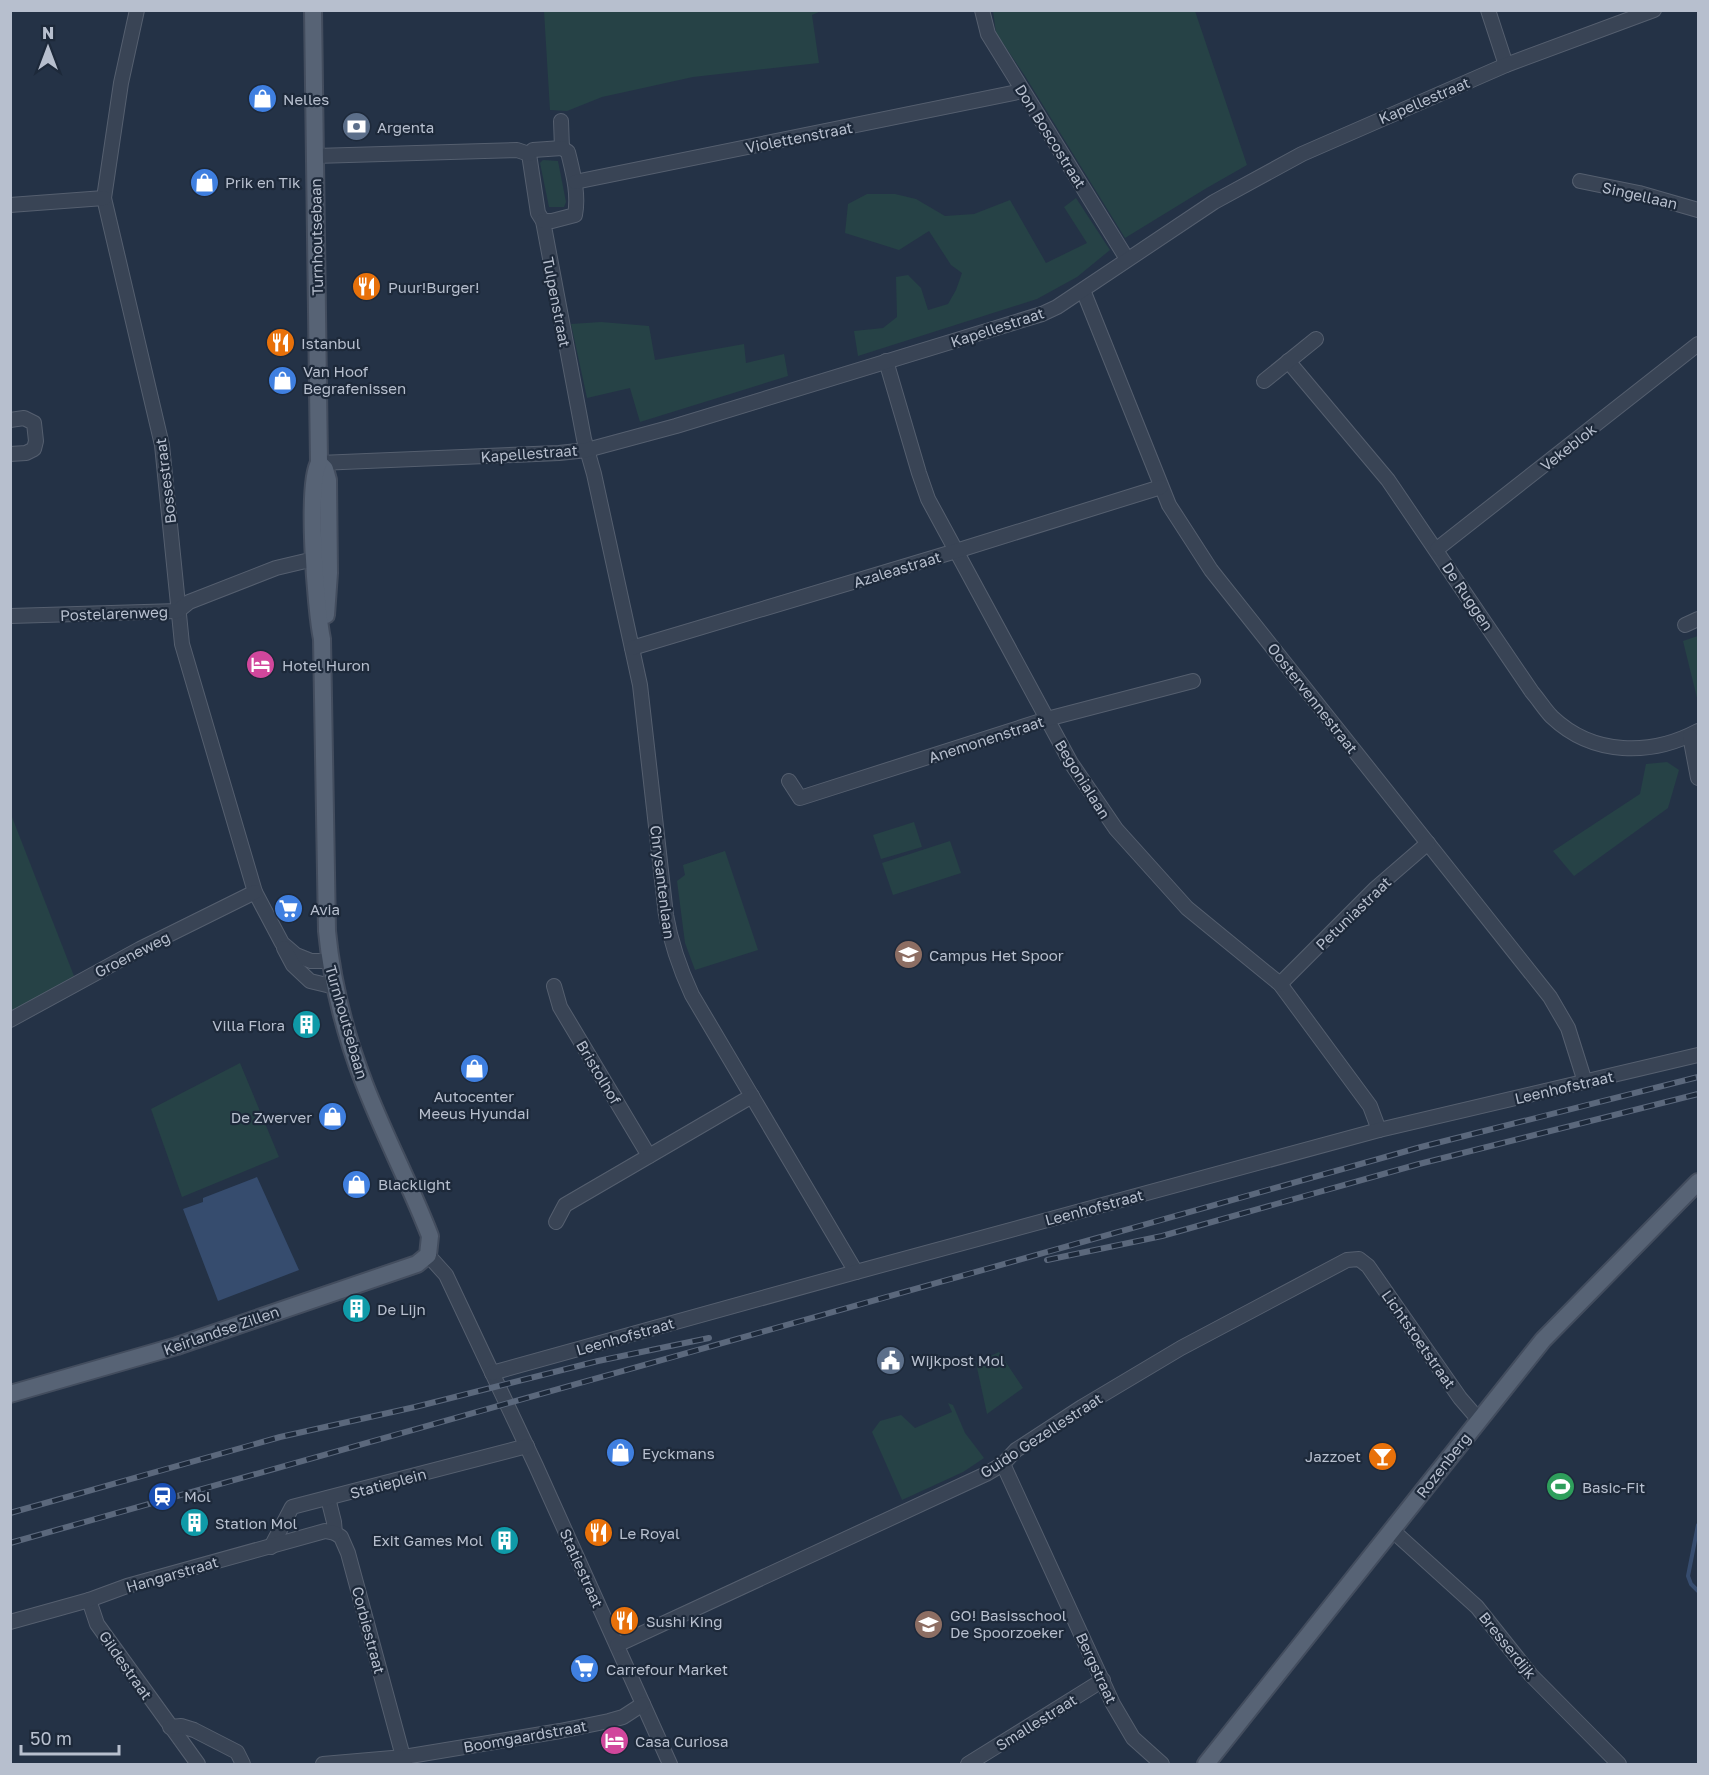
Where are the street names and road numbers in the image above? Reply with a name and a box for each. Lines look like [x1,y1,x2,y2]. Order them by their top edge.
street label: Kapellestraat [1376,73,1472,127]
street label: Don Boscostraat [1012,81,1090,191]
street label: Violettenstraat [744,118,854,156]
street label: Turnhoutsebaan [306,178,326,296]
street label: Singellaan [1601,178,1679,212]
street label: Tulpenstraat [539,255,575,349]
street label: Kapellestraat [948,303,1046,351]
street label: Vekeblok [1536,419,1600,474]
street label: Bossestraat [151,437,179,525]
street label: Kapellestraat [480,441,578,465]
street label: Azaleastraat [851,547,943,591]
street label: De Ruggen [1439,559,1497,633]
street label: Postelarenweg [60,602,168,624]
street label: Oostervennestraat [1264,639,1362,757]
street label: Anemonenstraat [926,712,1046,766]
street label: Begonialaan [1052,736,1114,822]
street label: Chrysantenlaan [647,824,679,940]
street label: Petuniastraat [1312,873,1394,953]
street label: Groeneweg [92,927,172,981]
street label: Turnhoutsebaan [322,963,372,1081]
street label: Bristolhof [573,1037,625,1108]
street label: Leenhofstraat [1513,1067,1615,1107]
street label: Leenhofstraat [1043,1185,1145,1229]
street label: Lichtstoetstraat [1378,1286,1460,1392]
street label: Keirlandse Zillen [161,1302,281,1358]
street label: Leenhofstraat [574,1313,676,1359]
street label: Guido Gezellestraat [977,1389,1105,1481]
street label: Rozenberg [1412,1429,1474,1501]
street label: Statieplein [348,1464,428,1502]
street label: Statiestraat [557,1526,607,1610]
street label: Hangarstraat [124,1552,220,1596]
street label: Corbiestraat [349,1584,389,1676]
street label: Bresserdijk [1476,1608,1541,1682]
street label: Gildestraat [96,1627,156,1703]
street label: Bergstraat [1073,1630,1121,1706]
street label: Smallestraat [992,1690,1080,1754]
street label: Boomgaardstraat [462,1716,588,1756]

